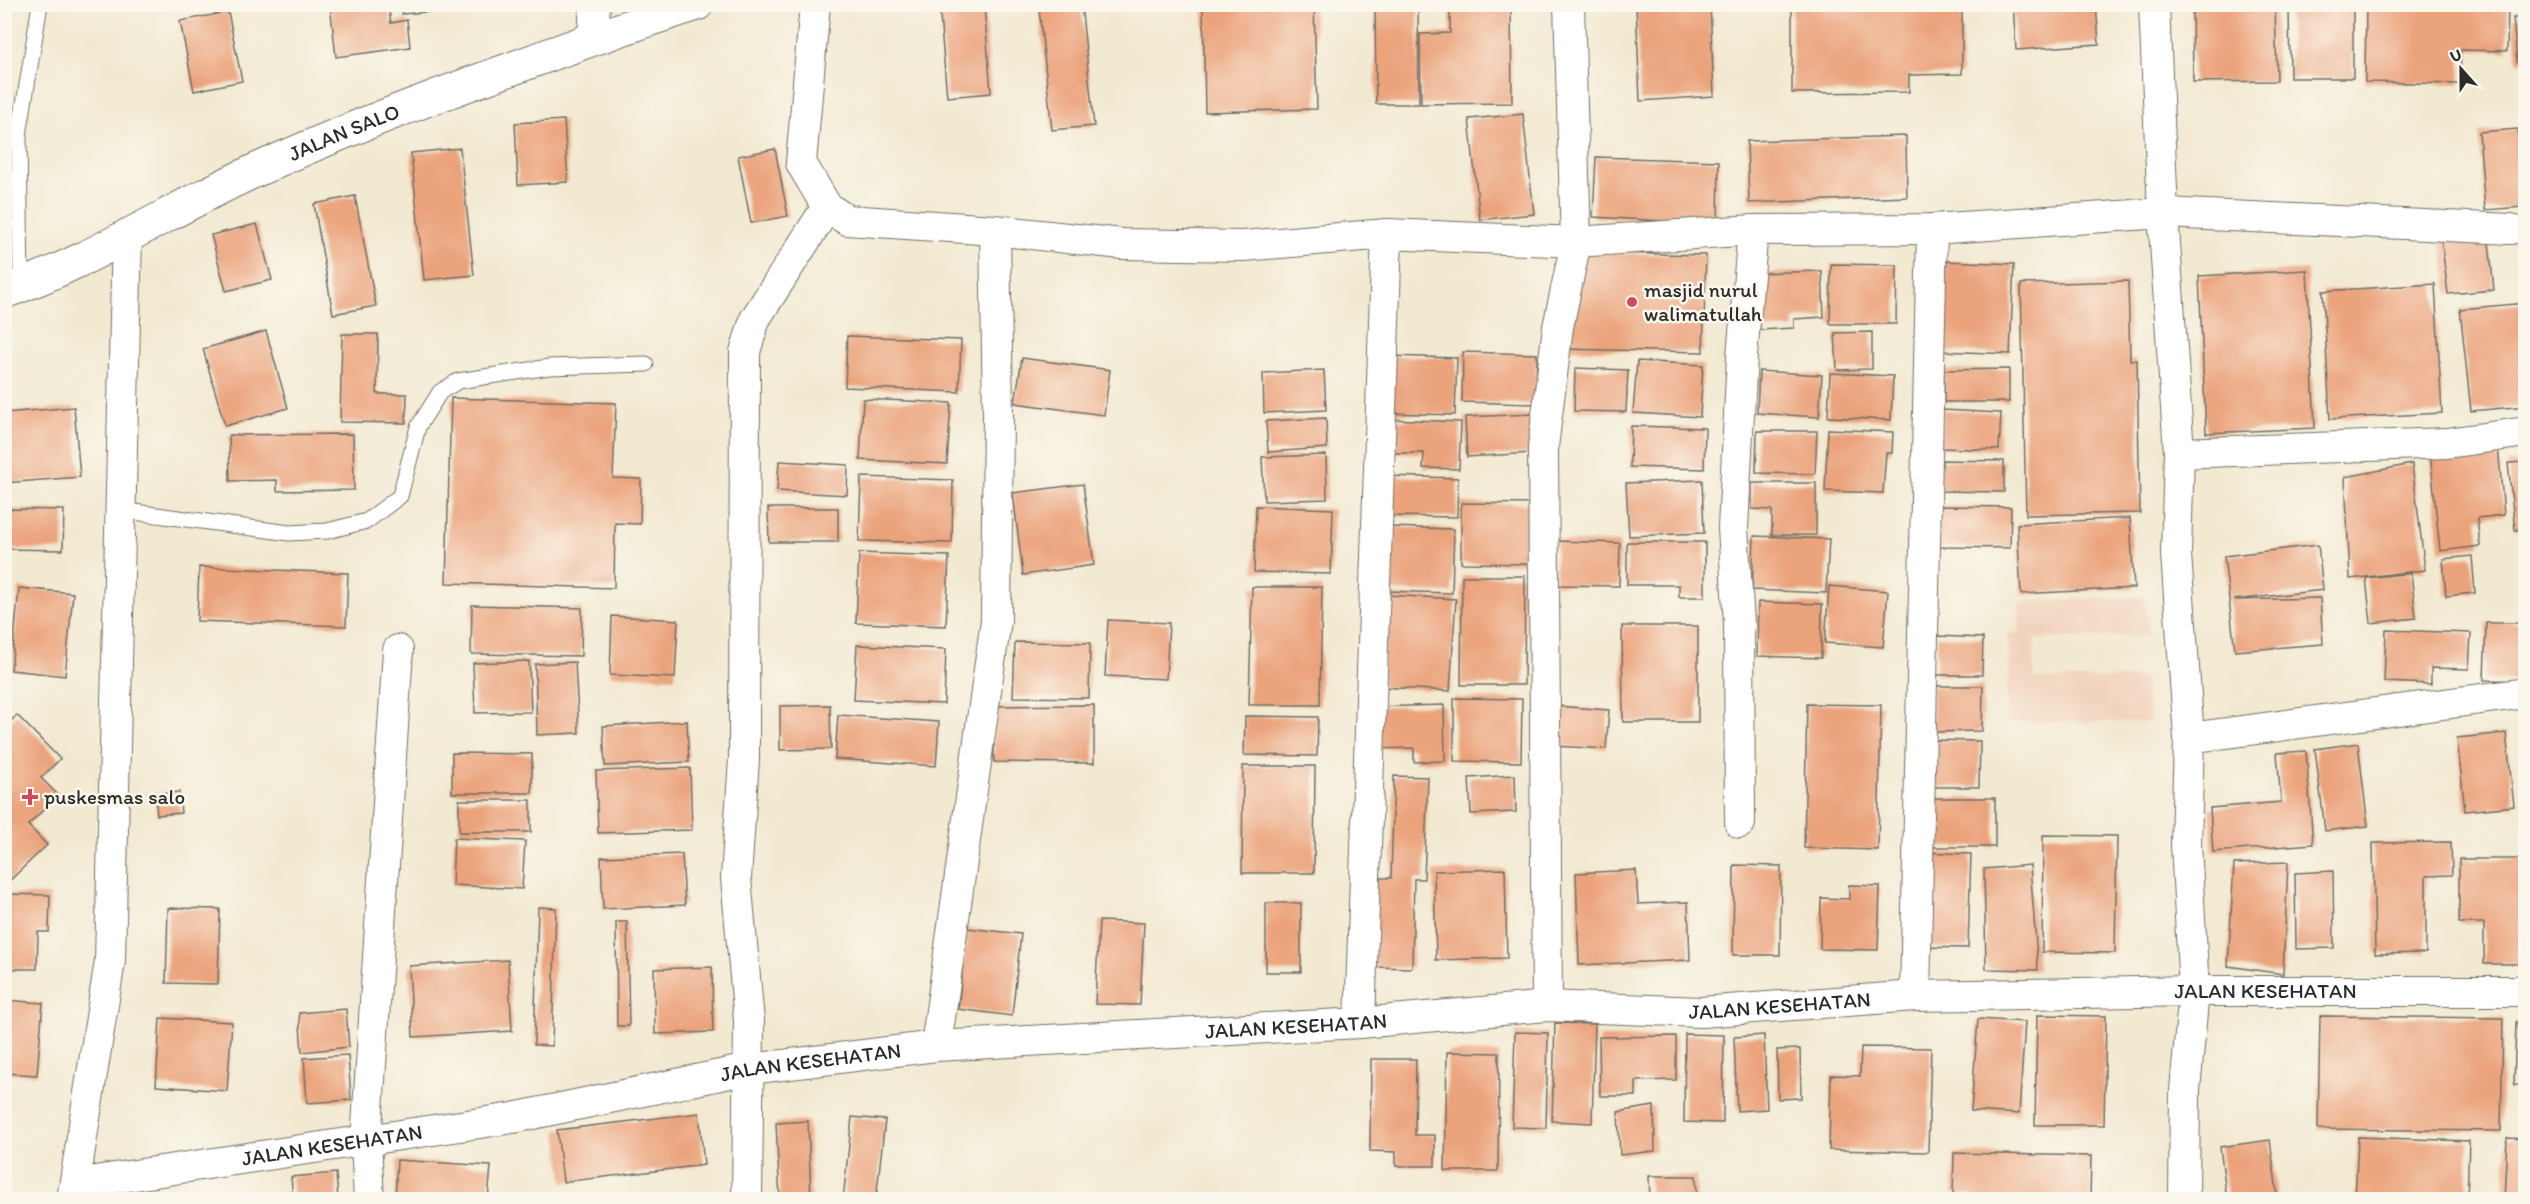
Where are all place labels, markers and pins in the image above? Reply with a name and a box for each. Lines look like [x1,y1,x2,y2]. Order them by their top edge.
place label: masjid nurul walimatullah [1644,277,1763,326]
marker: masjid nurul walimatullah [1625,295,1639,309]
place label: puskesmas salo [44,784,185,809]
marker: puskesmas salo [21,788,39,806]

